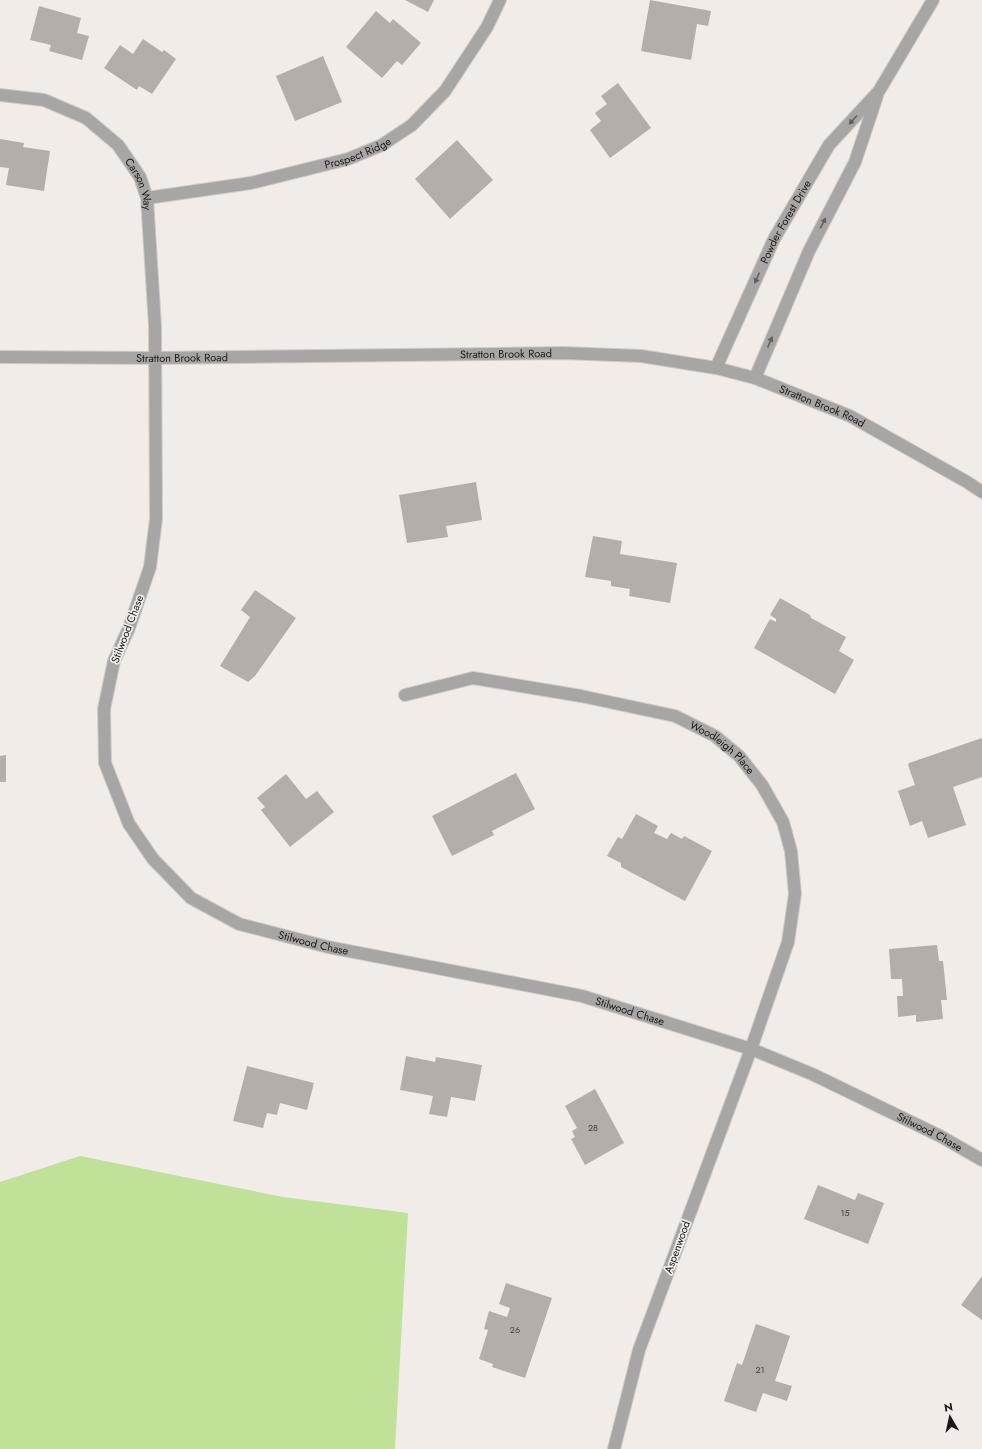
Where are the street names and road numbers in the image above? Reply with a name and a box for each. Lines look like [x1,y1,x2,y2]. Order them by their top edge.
street label: Prospect Ridge [323,133,395,173]
street label: Carson Way [121,155,156,211]
street label: Powder Forest Drive [756,177,815,266]
street label: Stratton Brook Road [460,345,552,362]
street label: Stratton Brook Road [136,349,228,366]
street label: Stratton Brook Road [777,381,868,431]
street label: Stilwood Chase [107,592,147,665]
street label: Woodleigh Place [687,717,759,778]
street label: Stilwood Chase [277,926,350,959]
street label: Stilwood Chase [593,993,667,1029]
street label: Stilwood Chase [894,1108,966,1155]
street label: Aspenwood [660,1218,694,1276]

